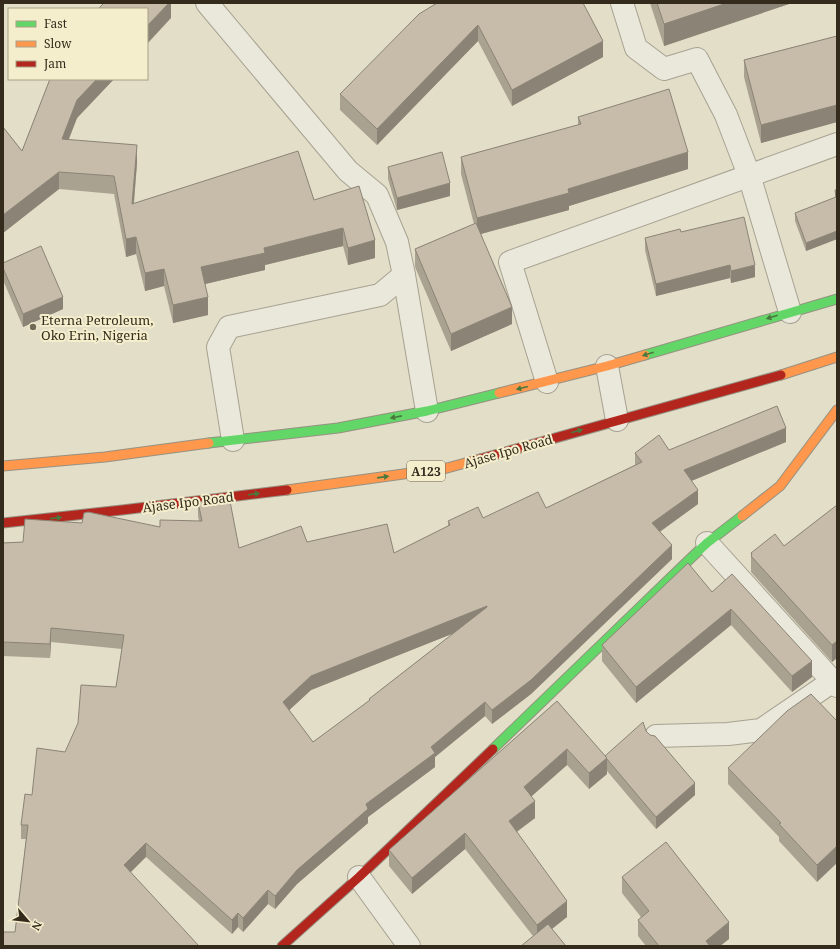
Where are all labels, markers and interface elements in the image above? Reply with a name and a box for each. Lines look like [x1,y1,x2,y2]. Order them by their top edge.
legend [8,8,148,80]
text: Fast [44,15,67,32]
text: Slow [44,35,72,52]
text: Jam [43,55,66,72]
place label: Eterna Petroleum, Oko Erin, Nigeria [41,311,154,344]
one-way arrow [766,314,778,320]
marker: Eterna Petroleum, Oko Erin, Nigeria [28,322,38,332]
one-way arrow [641,351,653,357]
one-way arrow [516,385,528,391]
one-way arrow [389,414,402,420]
one-way arrow [572,428,584,434]
street label: Ajase Ipo Road [462,430,554,472]
road number: A123 [407,461,445,481]
one-way arrow [377,474,389,480]
street label: Ajase Ipo Road [141,487,235,517]
one-way arrow [248,491,260,497]
one-way arrow [50,514,62,521]
north arrow [8,901,48,941]
text: N [28,919,46,934]

